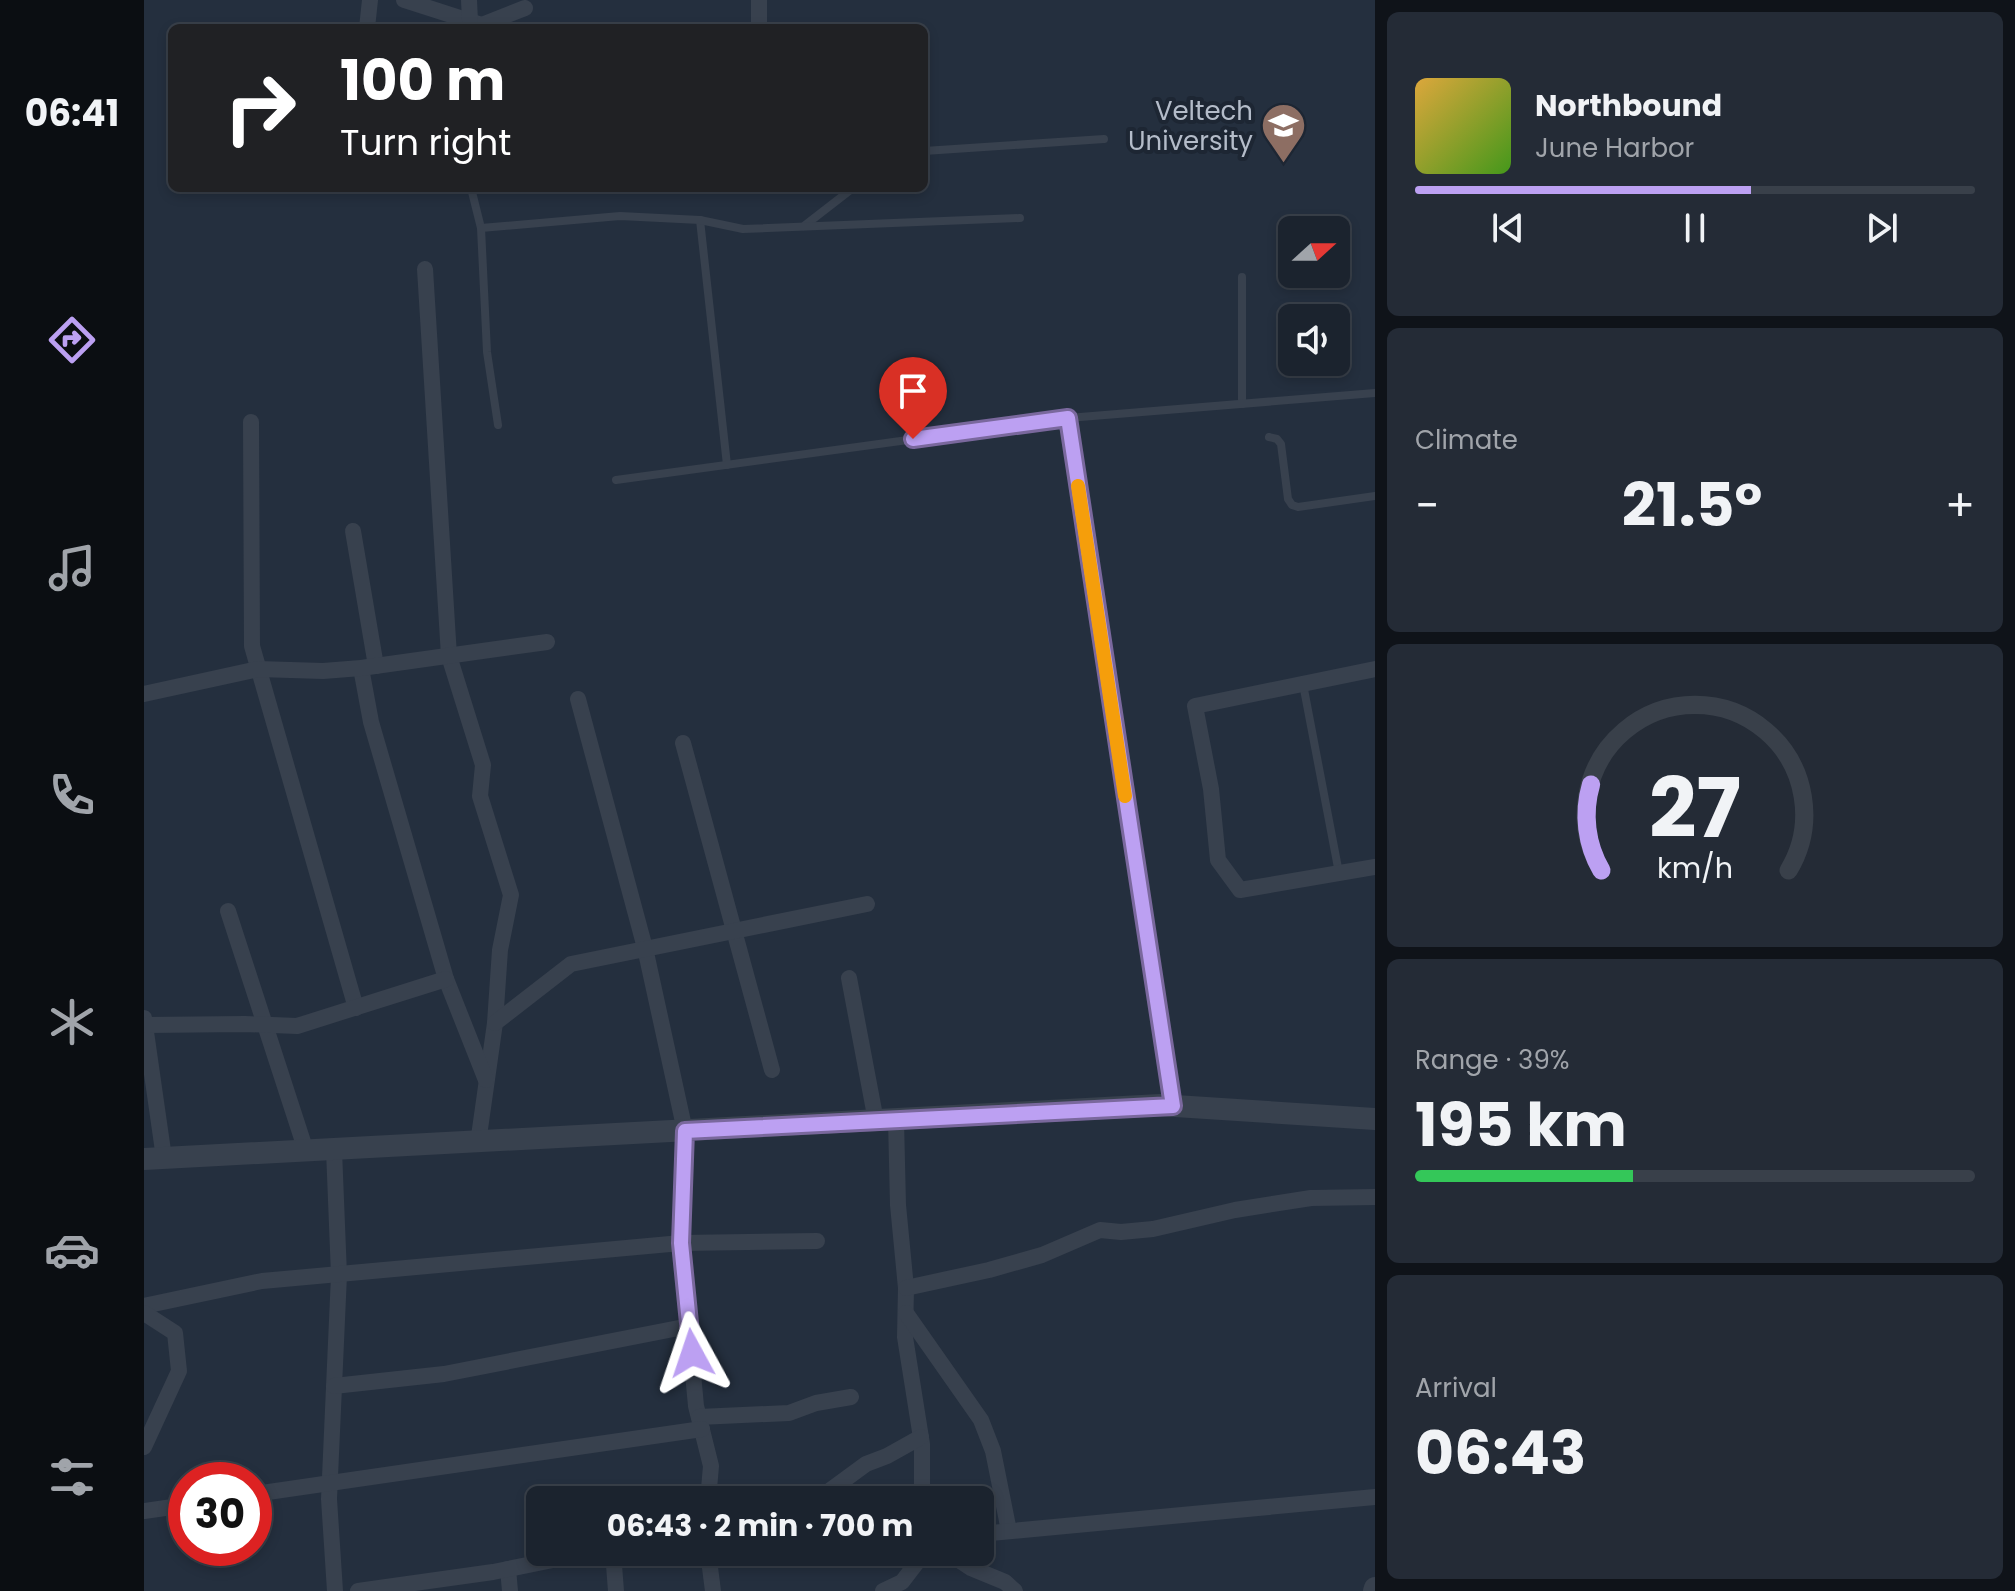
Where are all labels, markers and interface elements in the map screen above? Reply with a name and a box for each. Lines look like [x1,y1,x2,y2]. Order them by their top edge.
text: 100 m [340,41,505,120]
icon: right [208,56,312,160]
text: Northbound [1535,84,1722,127]
text: 06:41 [25,88,119,139]
place label: Veltech University [1128,93,1253,159]
school or university icon: Veltech University [1260,102,1308,165]
text: Turn right [340,117,511,168]
text: June Harbor [1535,130,1694,166]
icon: previous [1486,206,1530,250]
icon: pause [1673,206,1717,250]
icon: next [1860,206,1904,250]
north arrow [1278,216,1350,288]
map controls [1278,216,1350,376]
button: sound [1278,304,1350,376]
icon: directions [44,312,100,368]
pin [879,357,947,439]
icon: arrive [891,369,935,413]
text: Climate [1415,422,1518,458]
text: 21.5° [1622,463,1762,547]
text: − [1415,475,1439,536]
text: + [1945,475,1975,536]
icon: music [44,540,100,596]
text: 27 [1649,750,1741,866]
icon: phone [44,767,100,823]
text: km/h [1657,849,1733,889]
icon: climate [44,994,100,1050]
text: Range · 39% [1415,1042,1570,1078]
text: 195 km [1415,1083,1627,1167]
icon: car [44,1222,100,1278]
position arrow [650,1311,734,1395]
text: Arrival [1415,1370,1497,1406]
text: 06:43 [1415,1411,1586,1495]
icon: filters [44,1449,100,1505]
speed limit sign: 30 [168,1462,272,1566]
text: 06:43 · 2 min · 700 m [607,1504,913,1547]

